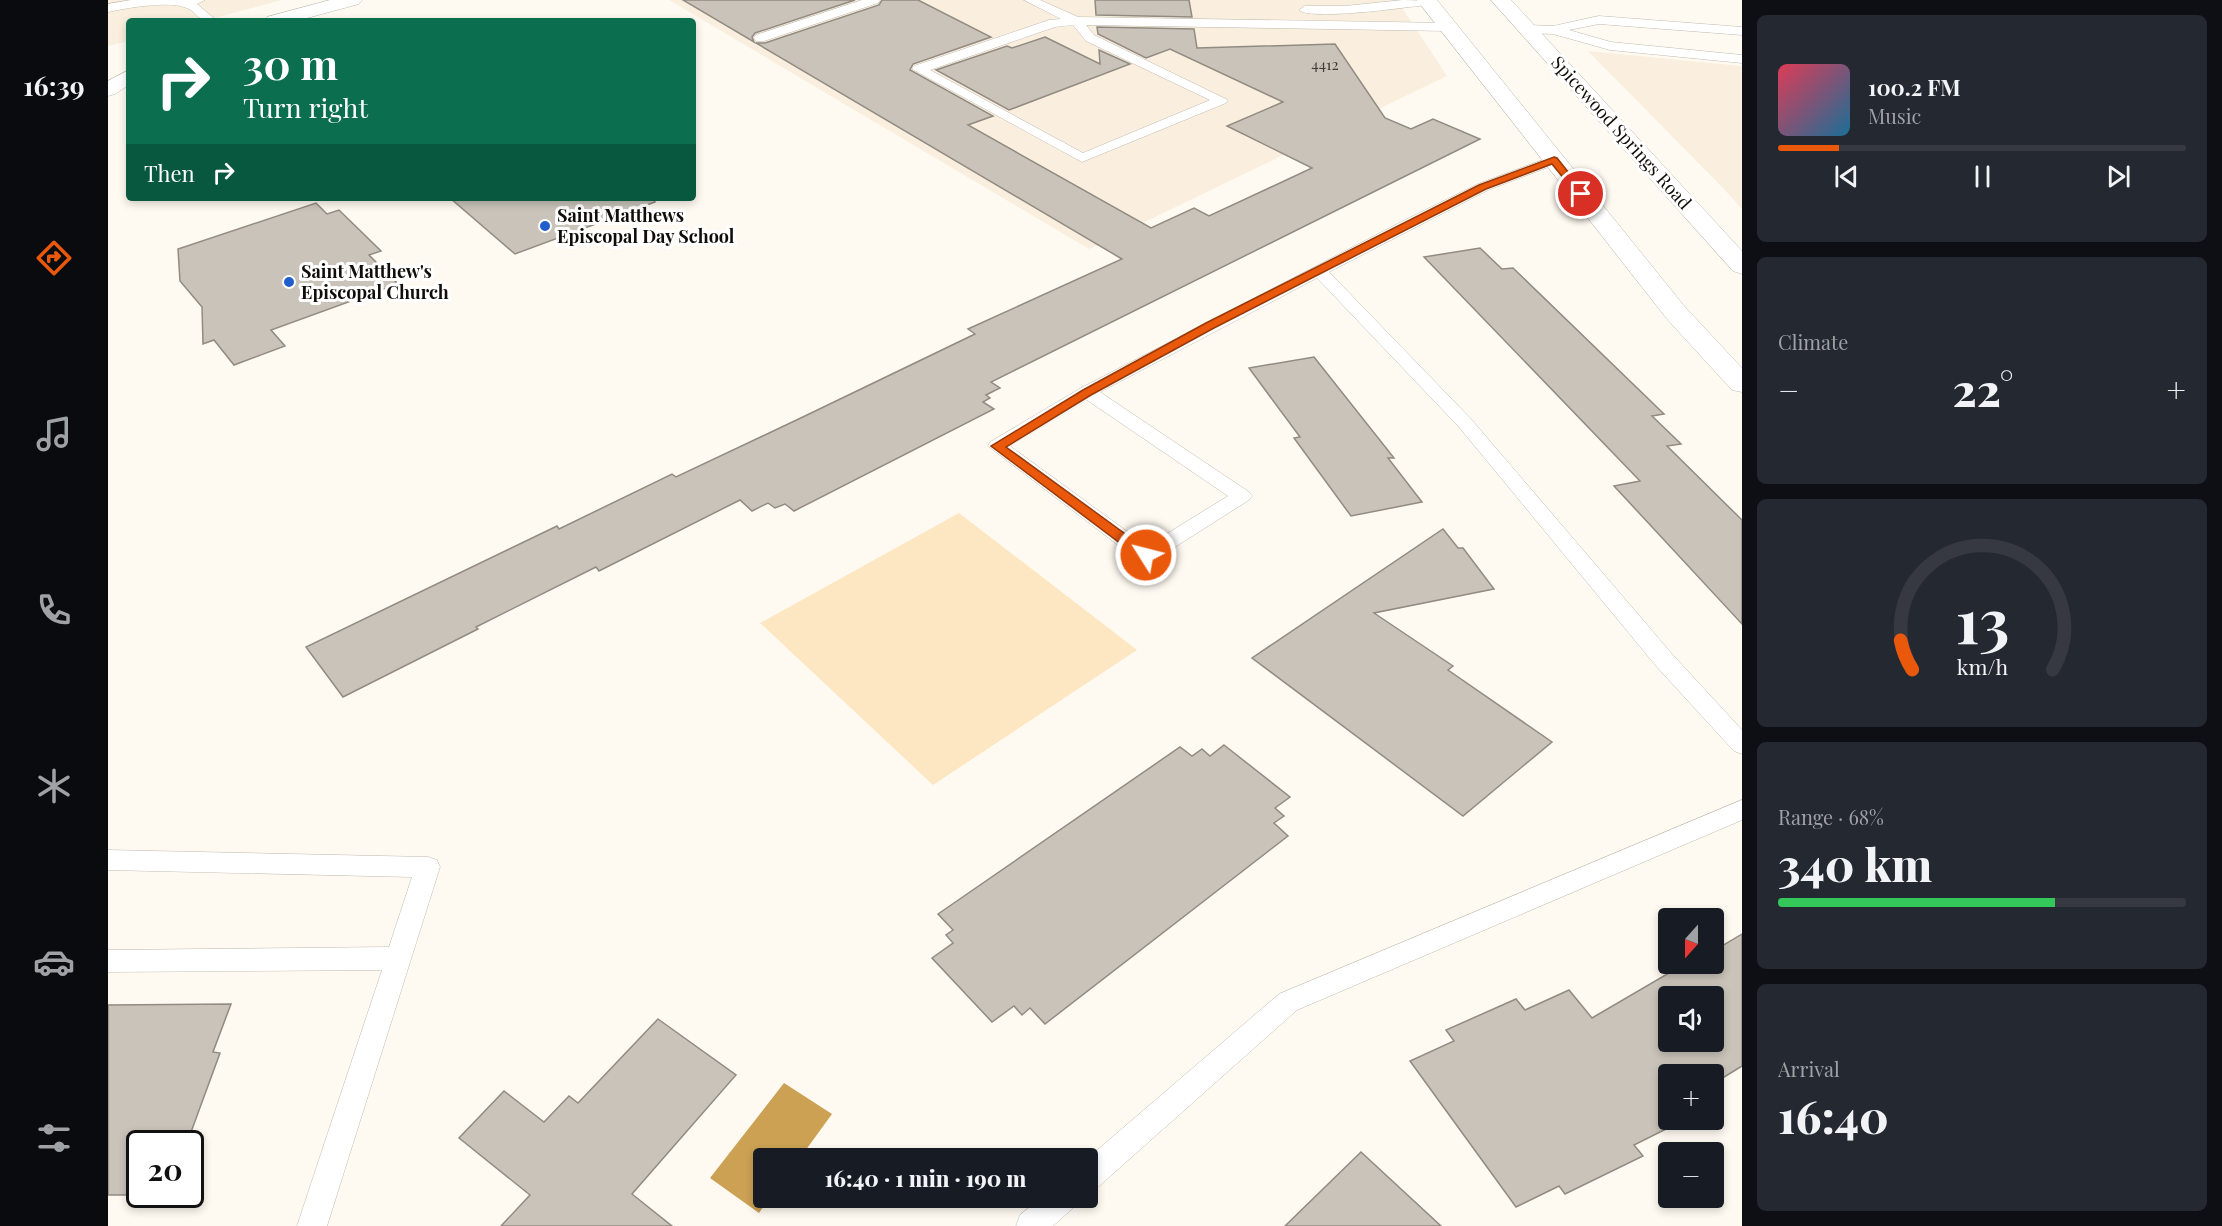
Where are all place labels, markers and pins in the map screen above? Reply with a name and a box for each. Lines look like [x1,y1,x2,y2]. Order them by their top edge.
pin [1555,168,1606,219]
place label: Saint Matthews Episcopal Day School [557,203,735,248]
marker: Saint Matthews Episcopal Day School [538,219,552,233]
place label: Saint Matthew's Episcopal Church [301,259,449,304]
marker: Saint Matthew's Episcopal Church [282,275,296,289]

